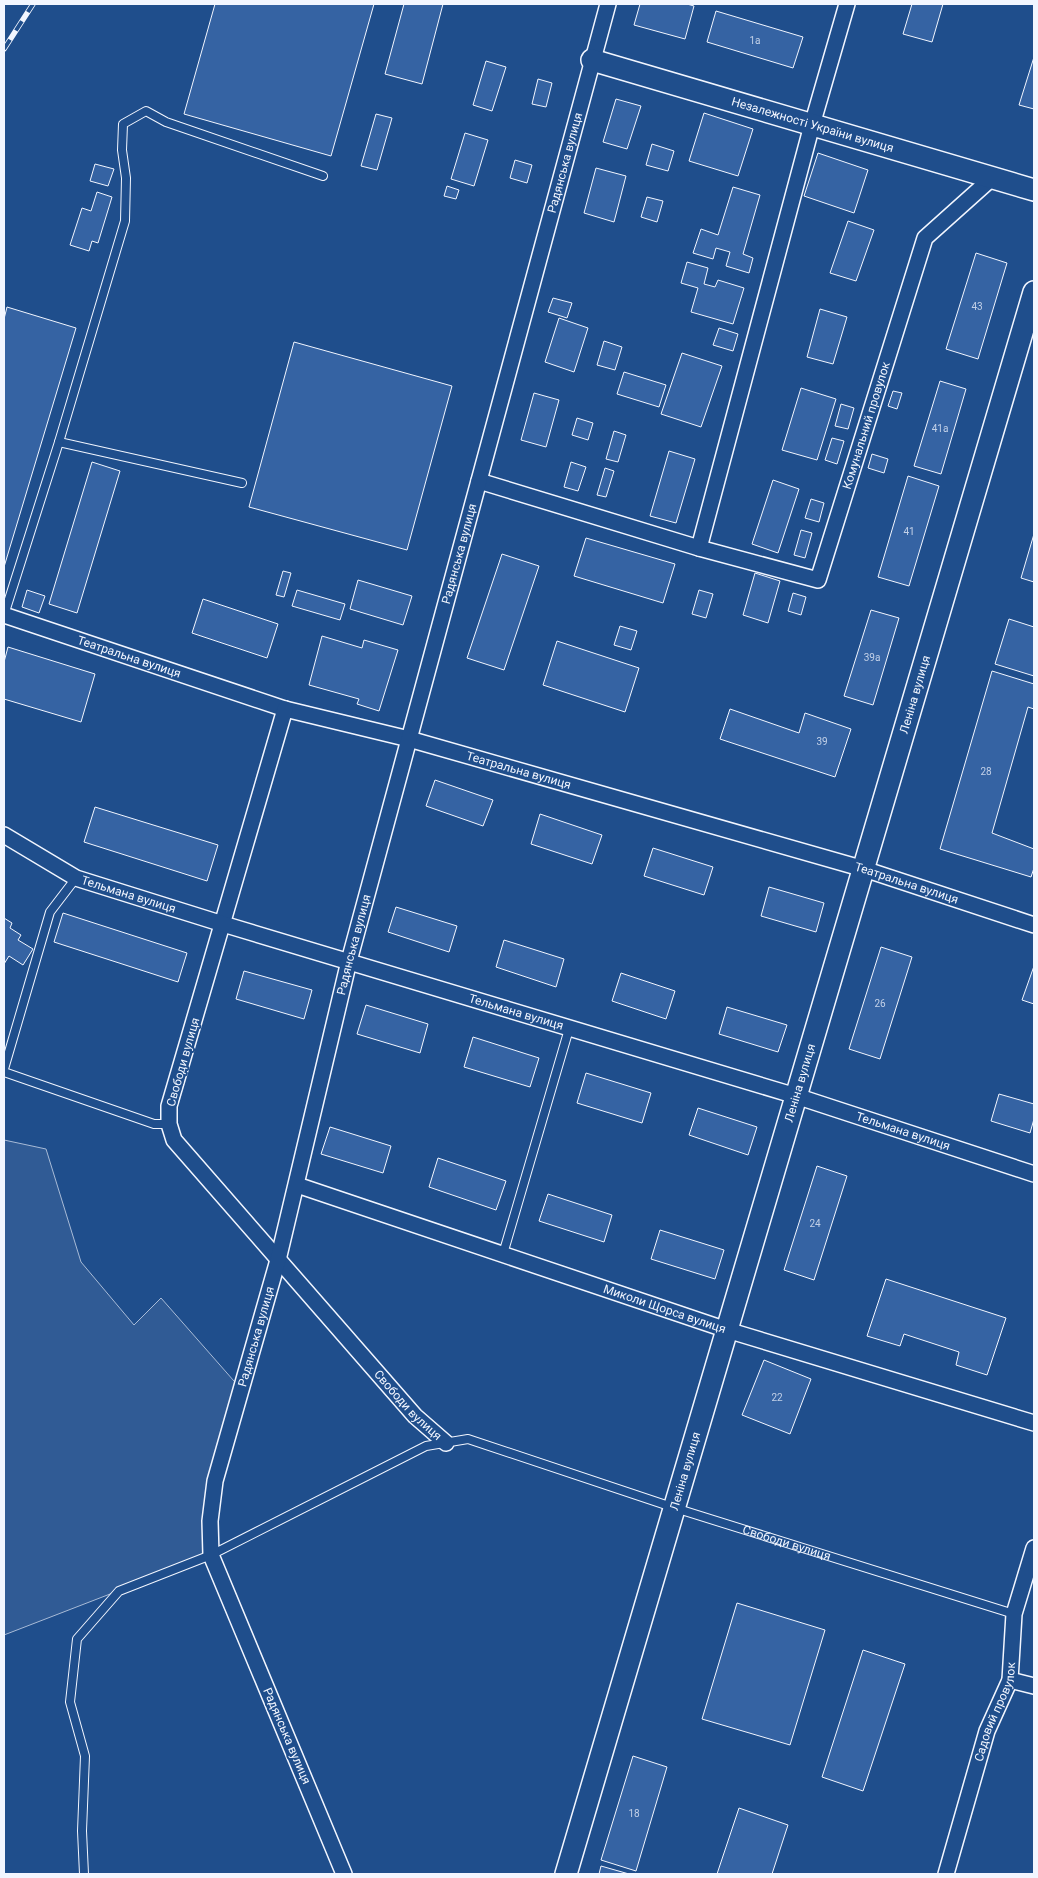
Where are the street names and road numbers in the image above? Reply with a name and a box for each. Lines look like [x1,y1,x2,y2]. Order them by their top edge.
street label: Незалежності України вулиця [730,94,895,155]
street label: Радянська вулиця [545,111,585,215]
street label: Комунальний провулок [840,360,893,491]
street label: Радянська вулиця [439,502,480,606]
street label: Театральна вулиця [76,633,183,681]
street label: Леніна вулиця [897,654,933,735]
street label: Театральна вулиця [465,749,573,792]
street label: Театральна вулиця [853,860,960,907]
street label: Тельмана вулиця [80,873,178,916]
street label: Радянська вулиця [334,893,374,996]
street label: Тельмана вулиця [467,991,565,1033]
street label: Свободи вулиця [164,1016,202,1108]
street label: Леніна вулиця [782,1042,818,1124]
street label: Тельмана вулиця [854,1109,952,1153]
street label: Миколи Щорса вулиця [602,1282,728,1336]
street label: Радянська вулиця [235,1285,277,1388]
street label: Свободи вулиця [371,1367,445,1443]
street label: Леніна вулиця [667,1430,703,1512]
street label: Свободи вулиця [741,1523,833,1563]
street label: Садовий провулок [972,1661,1018,1763]
street label: Радянська вулиця [260,1686,314,1786]

